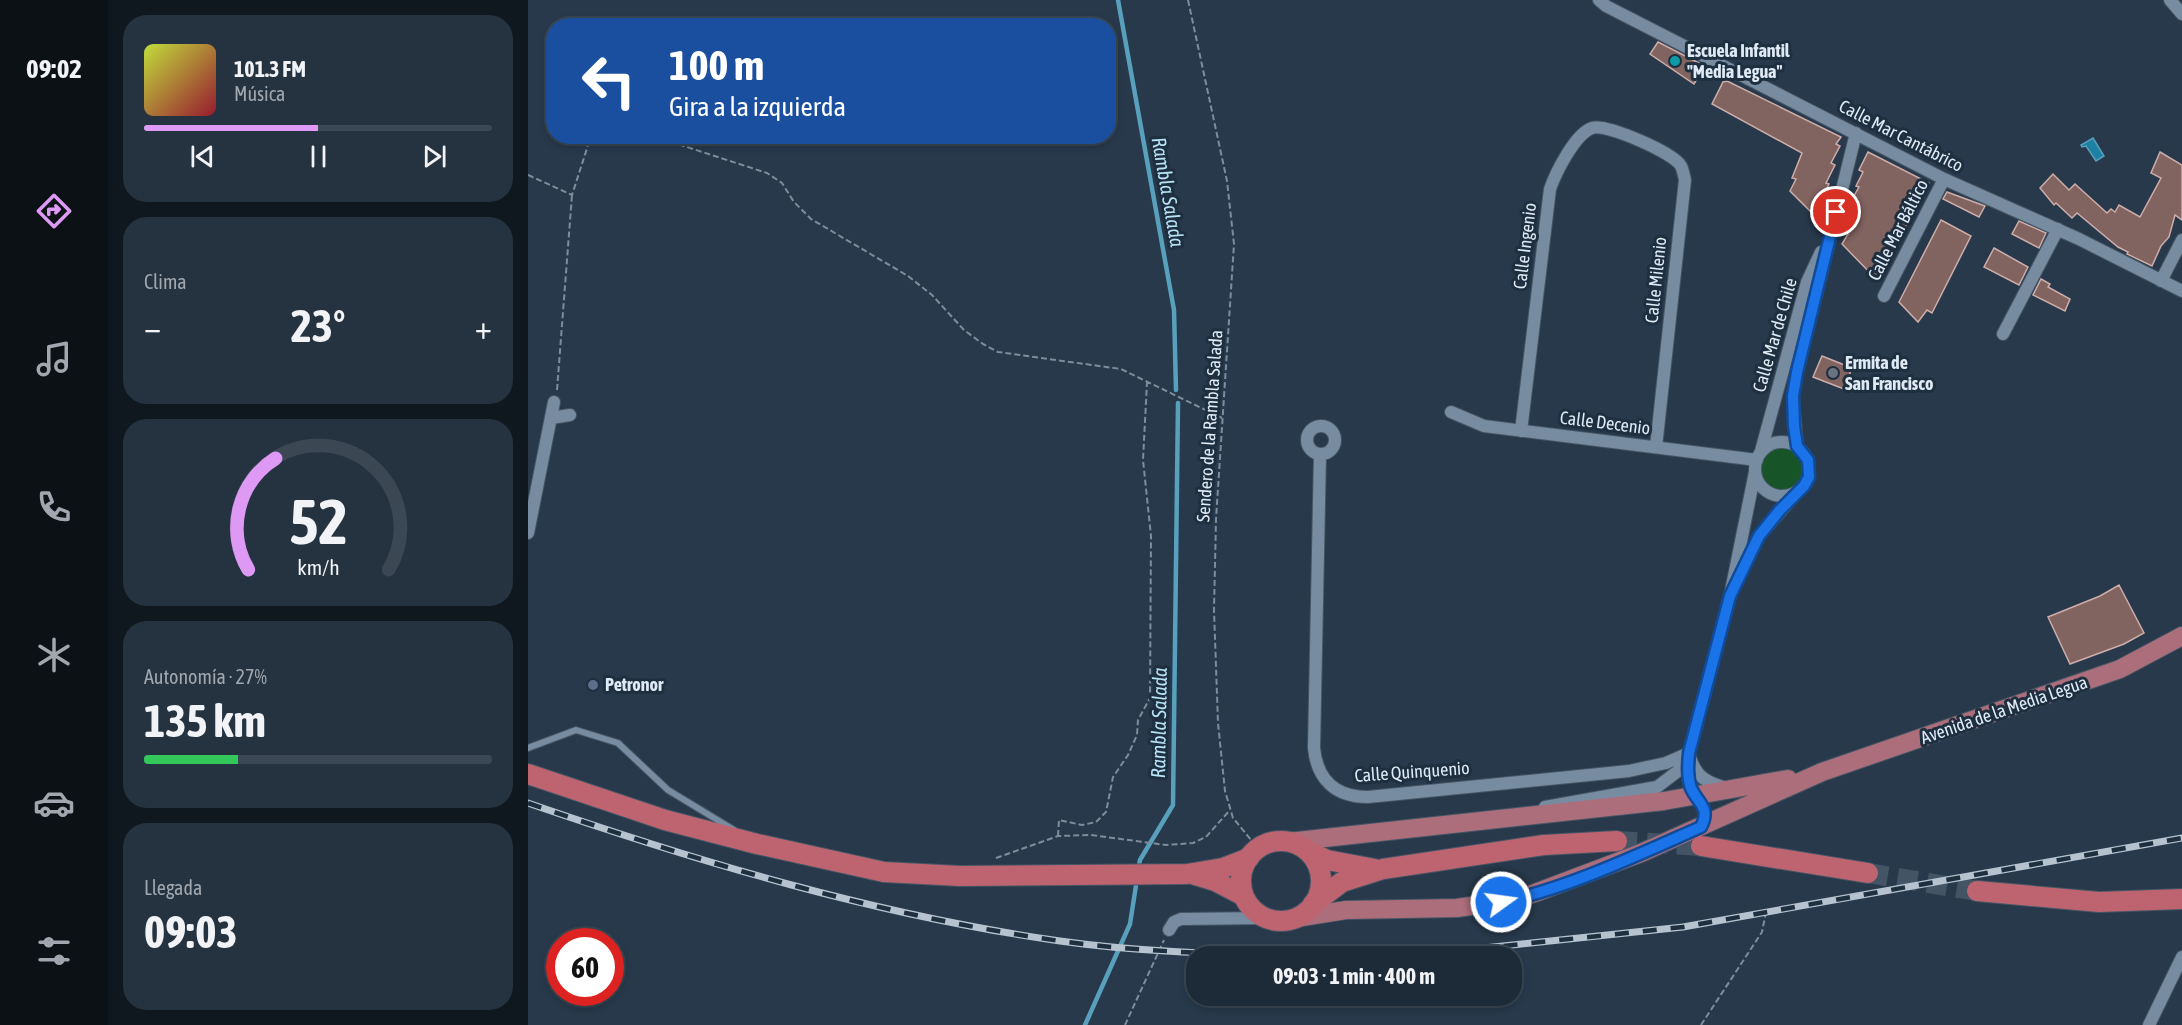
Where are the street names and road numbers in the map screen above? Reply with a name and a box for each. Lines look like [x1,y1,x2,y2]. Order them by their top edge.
street label: Calle Mar Cantábrico [1836,95,1967,176]
street label: Calle Mar Báltico [1863,176,1932,284]
street label: Calle Ingenio [1509,202,1540,290]
street label: Calle Milenio [1641,236,1670,324]
street label: Calle Mar de Chile [1748,275,1801,394]
street label: Sendero de la Rambla Salada [1192,329,1227,523]
street label: Calle Decenio [1559,407,1651,438]
street label: Avenida de la Media Legua [1918,671,2090,748]
street label: Calle Quinquenio [1354,757,1470,786]

